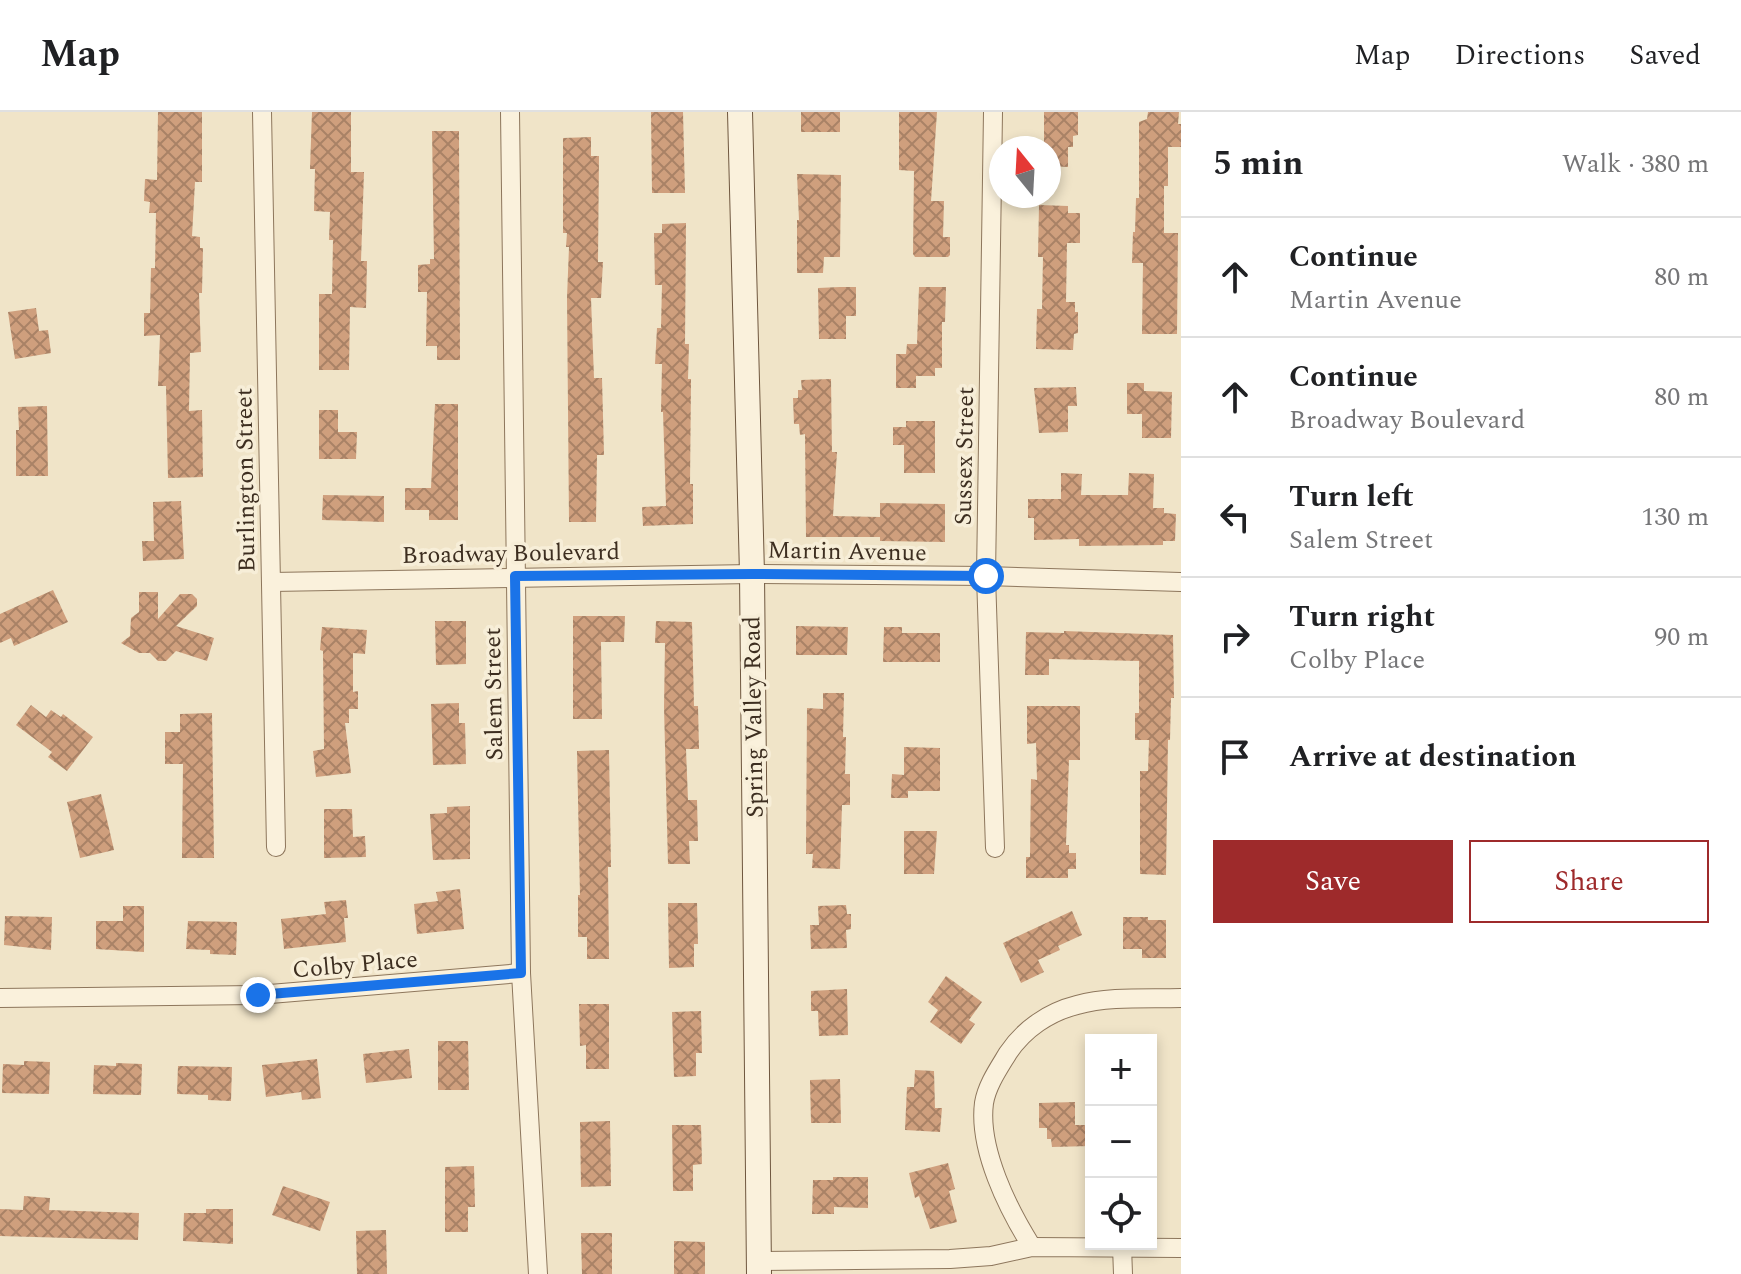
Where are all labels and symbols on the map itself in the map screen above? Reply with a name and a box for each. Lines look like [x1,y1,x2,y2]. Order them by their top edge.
north arrow [989,136,1061,208]
street label: Sussex Street [946,386,984,526]
street label: Burlington Street [226,387,266,573]
street label: Martin Avenue [767,533,927,571]
street label: Broadway Boulevard [402,534,620,574]
route start [968,558,1004,594]
street label: Spring Valley Road [734,616,774,818]
street label: Salem Street [475,627,513,761]
street label: Colby Place [291,942,419,988]
route end [240,977,276,1013]

